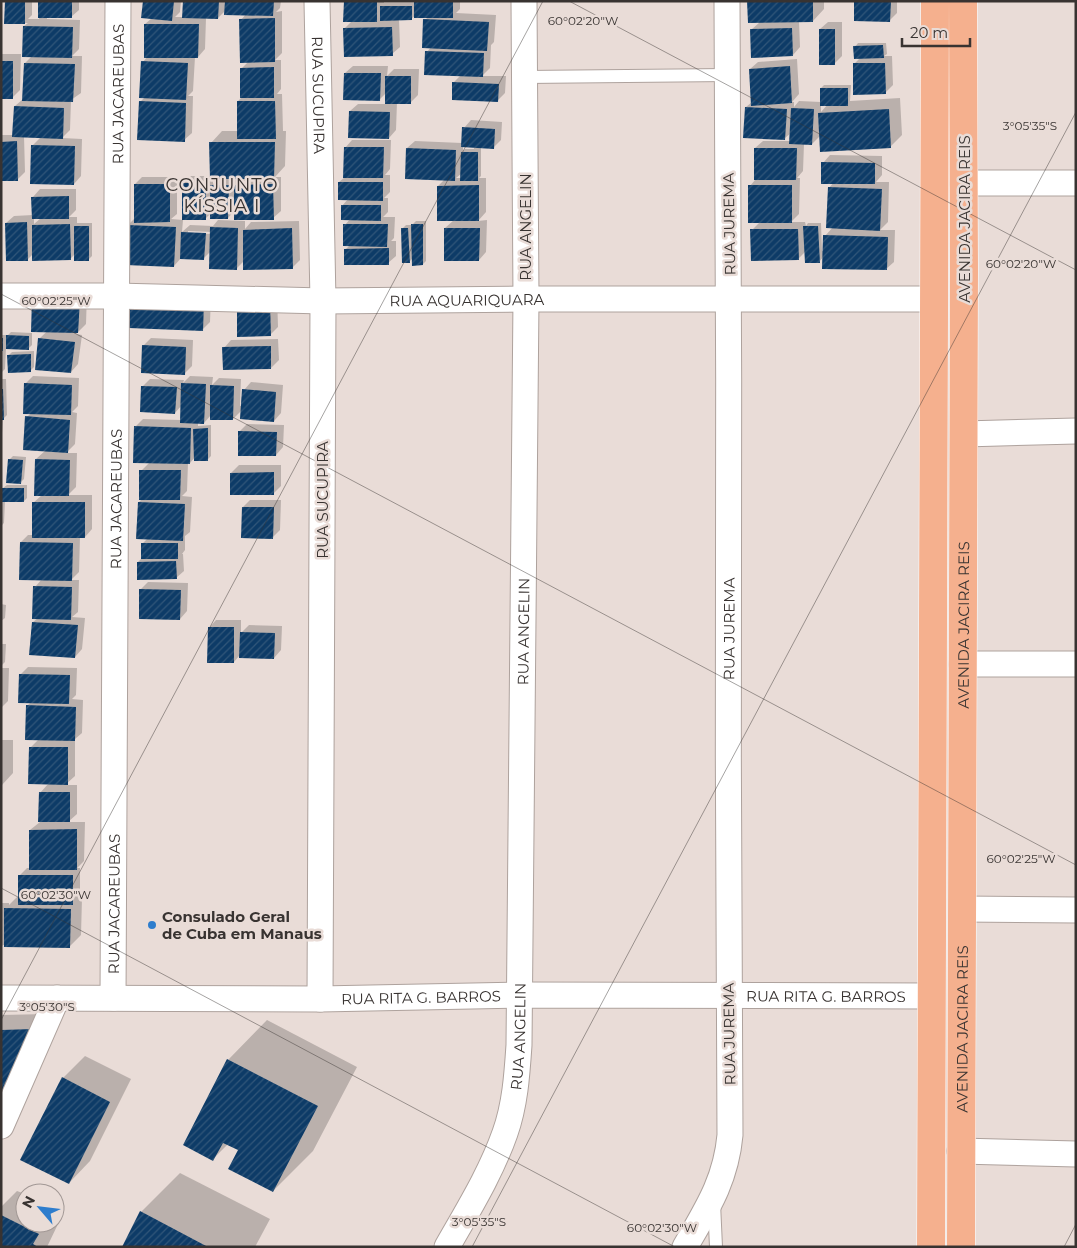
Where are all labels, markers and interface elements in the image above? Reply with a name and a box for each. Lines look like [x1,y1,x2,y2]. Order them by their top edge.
text: 60°02'20"W [548,13,618,28]
scale bar [902,15,970,47]
text: 20 m [910,23,948,42]
street label: RUA JACAREUBAS [108,24,127,164]
street label: RUA SUCUPIRA [308,36,330,154]
text: 3°05'35"S [1003,118,1057,133]
street label: AVENIDA JACIRA REIS [955,135,974,303]
street label: RUA JUREMA [719,172,739,275]
street label: RUA ANGELIN [516,173,535,281]
district label: CONJUNTO KÍSSIA I [165,174,279,217]
text: 60°02'20"W [986,256,1056,271]
street label: RUA AQUARIQUARA [389,290,545,310]
text: 60°02'25"W [21,293,91,308]
street label: RUA JACAREUBAS [106,429,125,569]
street label: RUA SUCUPIRA [313,441,332,559]
street label: AVENIDA JACIRA REIS [953,541,973,709]
street label: RUA JUREMA [719,577,738,680]
street label: RUA ANGELIN [513,578,533,685]
street label: RUA JACAREUBAS [104,834,123,974]
text: 60°02'25"W [986,851,1056,866]
text: 60°02'30"W [21,887,91,902]
place label: Consulado Geral de Cuba em Manaus [162,907,322,943]
marker: Consulado Geral de Cuba em Manaus [146,919,158,931]
street label: AVENIDA JACIRA REIS [952,945,971,1113]
street label: RUA JUREMA [719,982,739,1085]
street label: RUA ANGELIN [506,983,529,1091]
street label: RUA RITA G. BARROS [341,986,501,1008]
street label: RUA RITA G. BARROS [746,986,906,1005]
text: 3°05'30"S [19,999,75,1014]
north arrow [15,1183,65,1233]
text: N [18,1193,39,1211]
text: 3°05'35"S [452,1214,506,1229]
text: 60°02'30"W [627,1220,697,1235]

